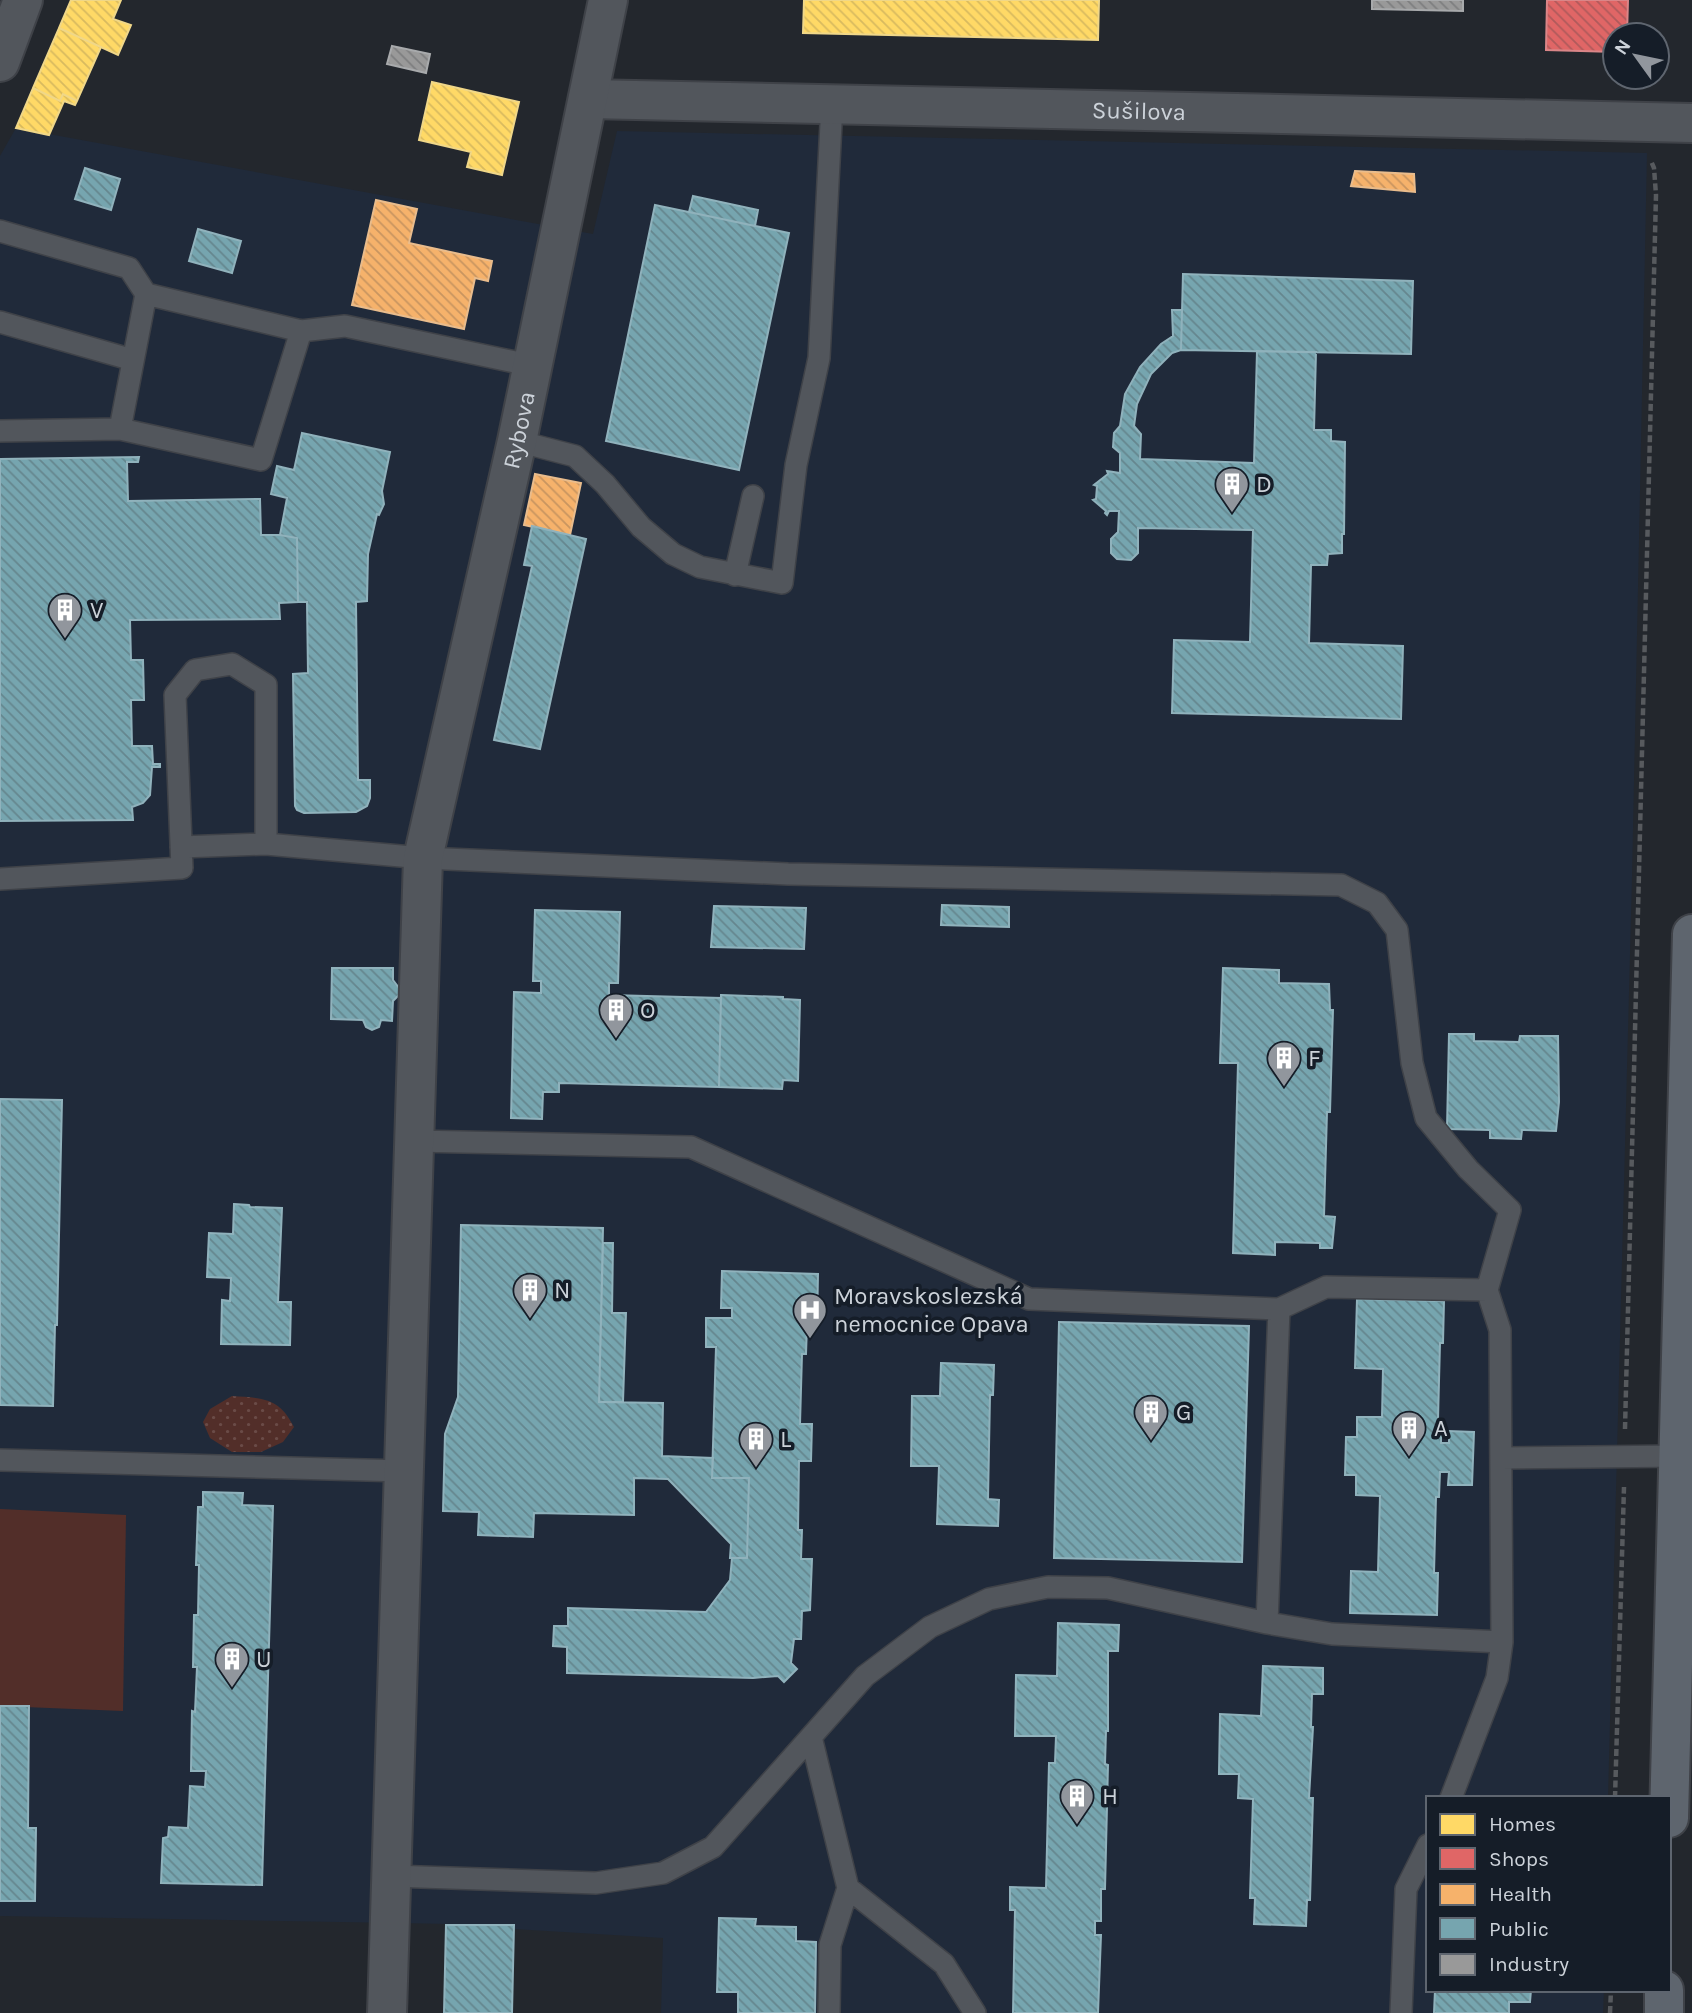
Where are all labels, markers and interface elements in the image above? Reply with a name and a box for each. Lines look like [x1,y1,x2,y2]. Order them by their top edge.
north arrow [1601,21,1671,91]
text: N [1610,36,1636,59]
street label: Sušilova [1092,96,1186,126]
street label: Rybova [497,389,541,472]
building icon: D [1213,465,1251,514]
place label: D [1256,470,1272,498]
building icon: V [46,591,84,640]
place label: V [90,596,104,624]
building icon: O [597,991,635,1040]
place label: O [640,996,656,1024]
building icon: F [1265,1039,1303,1088]
place label: F [1308,1044,1321,1072]
building icon: N [511,1271,549,1320]
place label: N [554,1276,570,1304]
place label: Moravskoslezská nemocnice Opava [834,1282,1029,1338]
hospital icon: Moravskoslezská nemocnice Opava [791,1291,829,1340]
building icon: G [1132,1393,1170,1442]
place label: G [1176,1398,1191,1426]
building icon: A [1390,1409,1428,1458]
place label: A [1434,1414,1448,1442]
building icon: L [737,1420,775,1469]
place label: L [780,1425,792,1453]
building icon: U [213,1640,251,1689]
place label: U [256,1645,272,1673]
building icon: H [1058,1777,1096,1826]
place label: H [1102,1782,1118,1810]
legend [1426,1796,1671,1992]
text: Homes [1489,1812,1556,1836]
text: Shops [1489,1847,1549,1871]
text: Health [1489,1882,1552,1906]
text: Public [1489,1917,1549,1941]
text: Industry [1489,1952,1569,1976]

